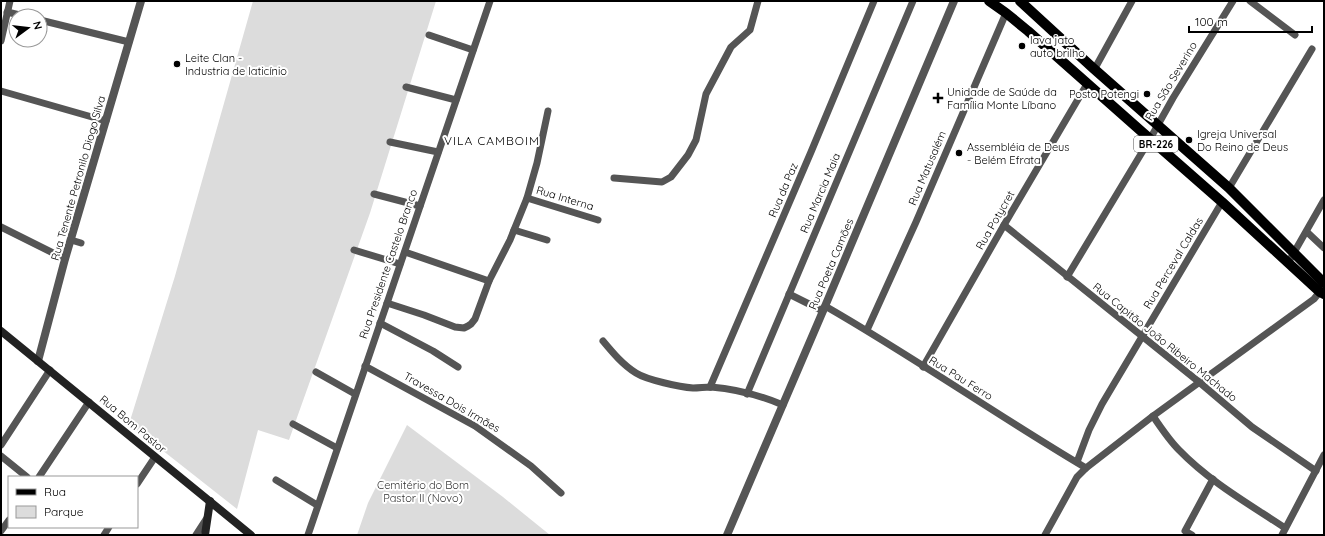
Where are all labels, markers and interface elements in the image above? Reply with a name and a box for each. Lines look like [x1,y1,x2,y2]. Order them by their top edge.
north arrow [8,8,48,48]
scale bar [1189,8,1312,34]
text: 100 m [1195,14,1228,29]
text: N [30,20,45,31]
place label: lava jato auto brilho [1030,33,1085,60]
street label: Rua São Severino [1142,39,1200,123]
marker: lava jato auto brilho [1017,41,1027,51]
place label: Leite Clan - Industria de laticínio [185,51,287,78]
marker: Leite Clan - Industria de laticínio [172,59,182,69]
place label: Unidade de Saúde da Família Monte Líbano [947,85,1057,112]
place label: Posto Potengi [1069,87,1139,101]
marker: Posto Potengi [1142,89,1152,99]
marker: Unidade de Saúde da Família Monte Líbano [932,92,944,104]
street label: Rua Tenente Petronilo Diogo Silva [48,94,108,262]
place label: Igreja Universal Do Reino de Deus [1197,127,1288,154]
street label: Rua Matusalém [905,129,949,207]
district label: VILA CAMBOIM [444,133,540,148]
marker: Igreja Universal Do Reino de Deus [1184,135,1194,145]
road number: BR-226 [1134,136,1178,152]
place label: Assembléia de Deus - Belém Efrata [967,140,1070,167]
marker: Assembléia de Deus - Belém Efrata [954,148,964,158]
street label: Rua Marcia Maia [797,151,843,235]
street label: Rua da Paz [765,161,801,219]
street label: Rua Interna [535,183,595,213]
street label: Rua Presidente Castelo Branco [356,187,420,341]
street label: Rua Potycret [972,188,1018,252]
street label: Rua Perceval Caldas [1140,215,1206,311]
street label: Rua Poeta Camões [805,216,857,312]
street label: Rua Capitão João Ribeiro Machado [1090,279,1240,405]
street label: Rua Pau Ferro [926,353,996,403]
street label: Travessa Dois Irmães [401,369,503,435]
street label: Rua Bom Pastor [97,392,170,456]
legend [8,476,138,528]
park label: Cemitério do Bom Pastor II (Novo) [377,478,469,505]
text: Rua [44,484,66,499]
text: Parque [44,504,84,519]

